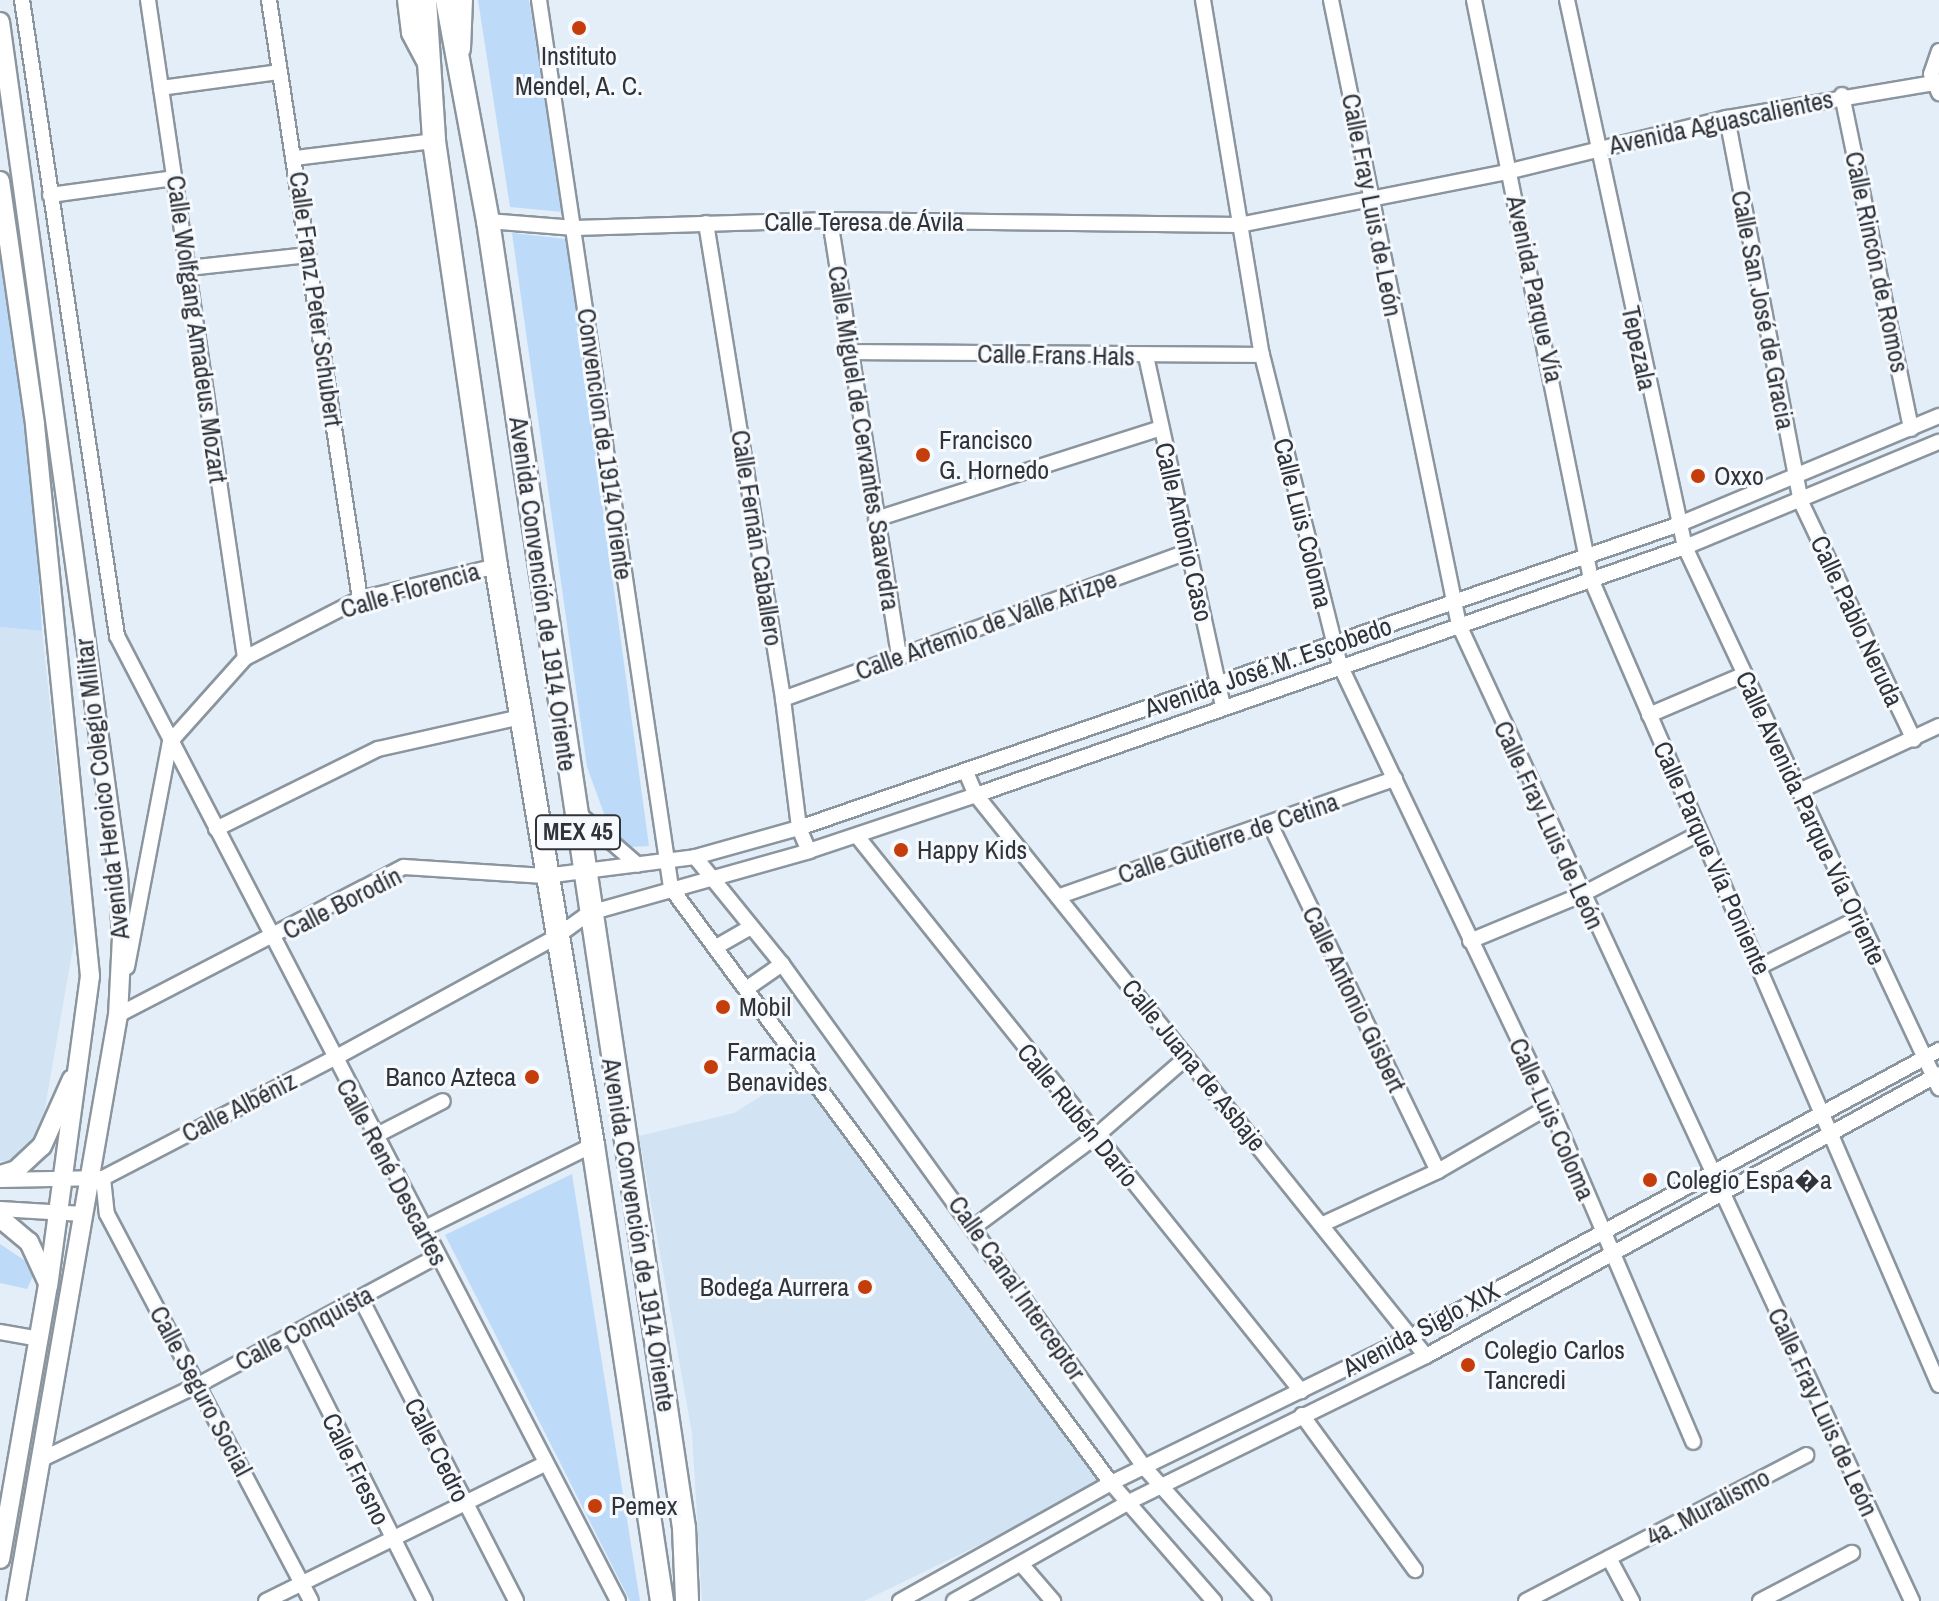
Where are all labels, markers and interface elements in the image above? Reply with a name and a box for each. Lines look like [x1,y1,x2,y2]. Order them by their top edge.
marker: Instituto Mendel, A. C. [570,19,588,37]
place label: Instituto Mendel, A. C. [514,40,644,102]
street label: Avenida Aguascalientes [1605,83,1837,161]
street label: Calle Fray Luis de León [1335,91,1409,319]
street label: Calle Rincón de Romos [1838,149,1916,375]
street label: Calle Franz Peter Schubert [283,170,349,428]
street label: Calle Wolfgang Amadeus Mozart [160,173,234,485]
street label: Calle San José de Gracia [1725,188,1801,432]
street label: Avenida Parque Vía [1500,193,1570,385]
street label: Calle Teresa de Ávila [763,206,965,238]
street label: Calle Miguel de Cervantes Saavedra [821,264,907,612]
street label: Tepezala [1615,303,1663,393]
street label: Convencion de 1914 Oriente [570,306,640,582]
street label: Calle Frans Hals [977,338,1135,372]
street label: Avenida Convención de 1914 Oriente [503,415,583,773]
place label: Francisco G. Hornedo [939,424,1049,486]
street label: Calle Fernán Caballero [725,428,789,648]
street label: Calle Luis Coloma [1267,435,1339,611]
street label: Calle Antonio Caso [1148,439,1220,625]
marker: Francisco G. Hornedo [914,446,932,464]
place label: Oxxo [1714,460,1764,492]
marker: Oxxo [1689,467,1707,485]
street label: Calle Pablo Neruda [1804,531,1910,711]
street label: Calle Florencia [337,555,483,625]
street label: Calle Artemio de Valle Arizpe [850,563,1122,687]
street label: Avenida José M. Escobedo [1140,610,1396,724]
street label: Avenida Heroico Colegio Militar [68,637,136,941]
street label: Calle Avenida Parque Vía Oriente [1729,666,1893,970]
street label: Calle Fray Luis de León [1487,716,1611,934]
street label: Calle Parque Vía Poniente [1646,737,1778,979]
street label: Calle Gutierre de Cetina [1114,786,1342,890]
road number: MEX 45 [534,812,622,852]
place label: Happy Kids [917,834,1027,866]
marker: Happy Kids [892,841,910,859]
street label: Calle Borodín [277,860,407,946]
street label: Calle Antonio Gisbert [1295,901,1413,1097]
street label: Calle Juana de Asbaje [1115,972,1273,1158]
place label: Mobil [739,991,791,1023]
marker: Mobil [714,998,732,1016]
street label: Calle Luis Coloma [1502,1033,1602,1205]
place label: Farmacia Benavides [727,1036,828,1098]
street label: Calle Rubén Darío [1011,1037,1145,1193]
street label: Avenida Convención de 1914 Oriente [596,1056,682,1414]
marker: Farmacia Benavides [702,1058,720,1076]
place label: Banco Azteca [384,1061,516,1093]
street label: Calle Albéniz [176,1065,302,1149]
marker: Banco Azteca [523,1068,541,1086]
street label: Calle René Descartes [330,1073,454,1271]
place label: Colegio Espa�a [1666,1164,1832,1196]
marker: Colegio Espa�a [1641,1171,1659,1189]
street label: Calle Canal Interceptor [942,1190,1092,1386]
place label: Bodega Aurrera [698,1271,849,1303]
street label: Avenida Siglo XIX [1337,1275,1505,1383]
marker: Bodega Aurrera [856,1278,874,1296]
street label: Calle Conquista [230,1279,378,1377]
street label: Calle Seguro Social [143,1300,259,1482]
street label: Calle Fray Luis de León [1761,1303,1885,1521]
place label: Colegio Carlos Tancredi [1484,1334,1625,1396]
marker: Colegio Carlos Tancredi [1459,1356,1477,1374]
street label: Calle Cedro [398,1393,476,1507]
street label: Calle Fresno [315,1408,397,1530]
street label: 4a. Muralismo [1641,1462,1775,1552]
place label: Pemex [611,1490,677,1522]
marker: Pemex [586,1497,604,1515]

